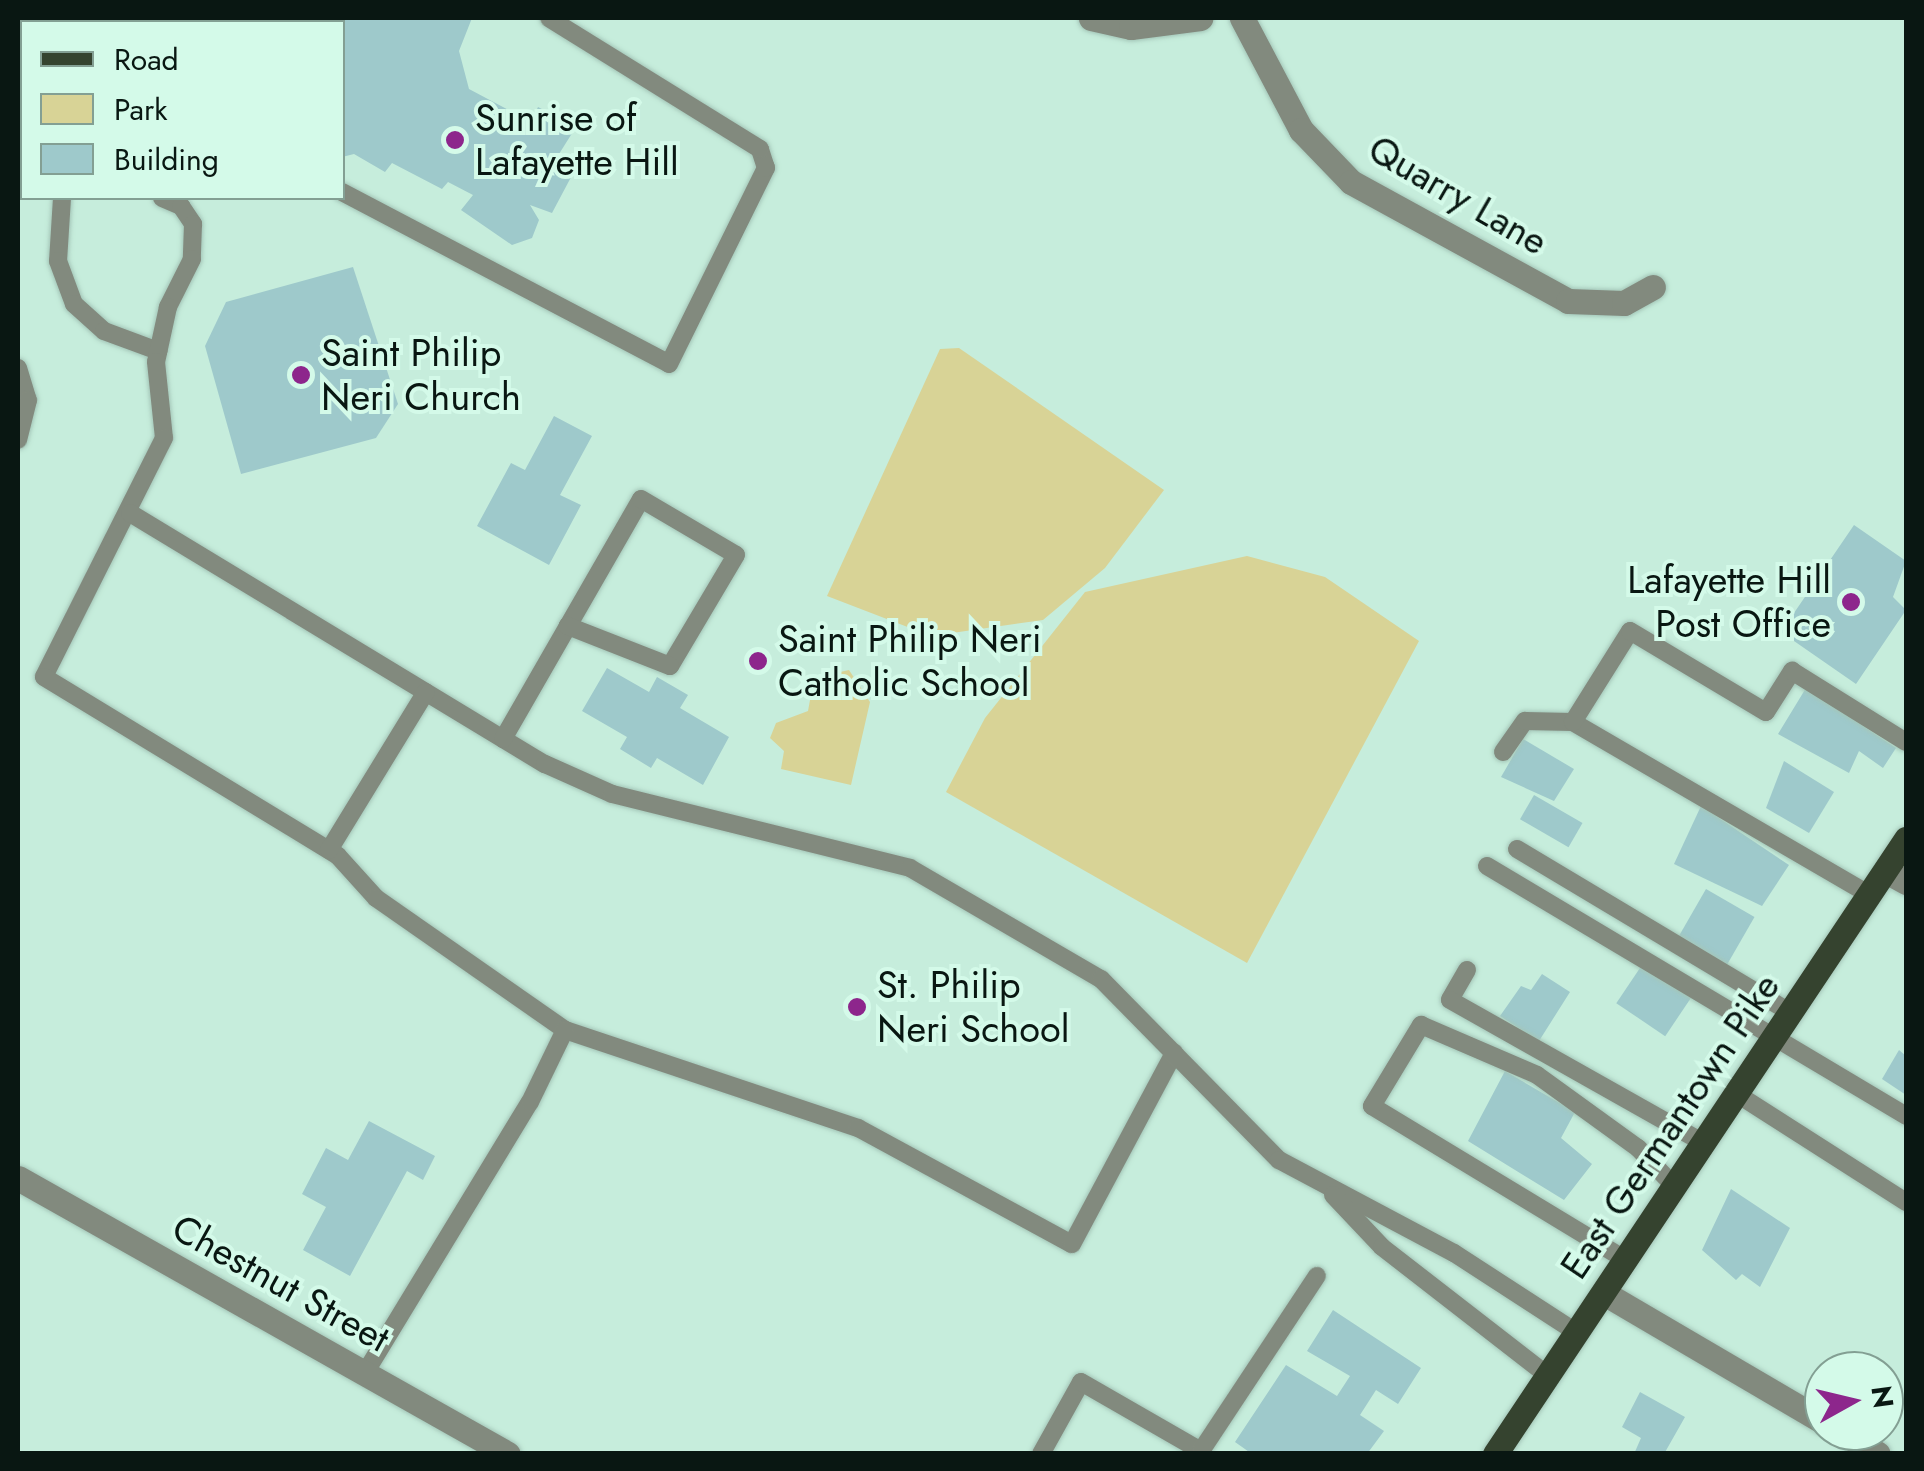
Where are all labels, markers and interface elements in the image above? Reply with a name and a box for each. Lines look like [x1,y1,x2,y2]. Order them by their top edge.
legend [20,20,345,200]
text: Road [114,38,179,81]
text: Park [114,88,167,131]
place label: Sunrise of Lafayette Hill [475,95,679,184]
street label: Quarry Lane [1361,126,1555,264]
marker: Sunrise of Lafayette Hill [444,129,466,151]
text: Building [114,138,219,181]
place label: Saint Philip Neri Church [321,330,521,419]
marker: Saint Philip Neri Church [290,364,312,386]
place label: Lafayette Hill Post Office [1627,557,1831,646]
marker: Lafayette Hill Post Office [1840,591,1862,613]
place label: Saint Philip Neri Catholic School [778,616,1042,706]
marker: Saint Philip Neri Catholic School [747,650,769,672]
place label: St. Philip Neri School [877,962,1070,1052]
street label: East Germantown Pike [1551,965,1789,1287]
marker: St. Philip Neri School [846,996,868,1018]
street label: Chestnut Street [165,1205,397,1361]
north arrow [1804,1351,1904,1451]
text: N [1860,1383,1904,1411]

